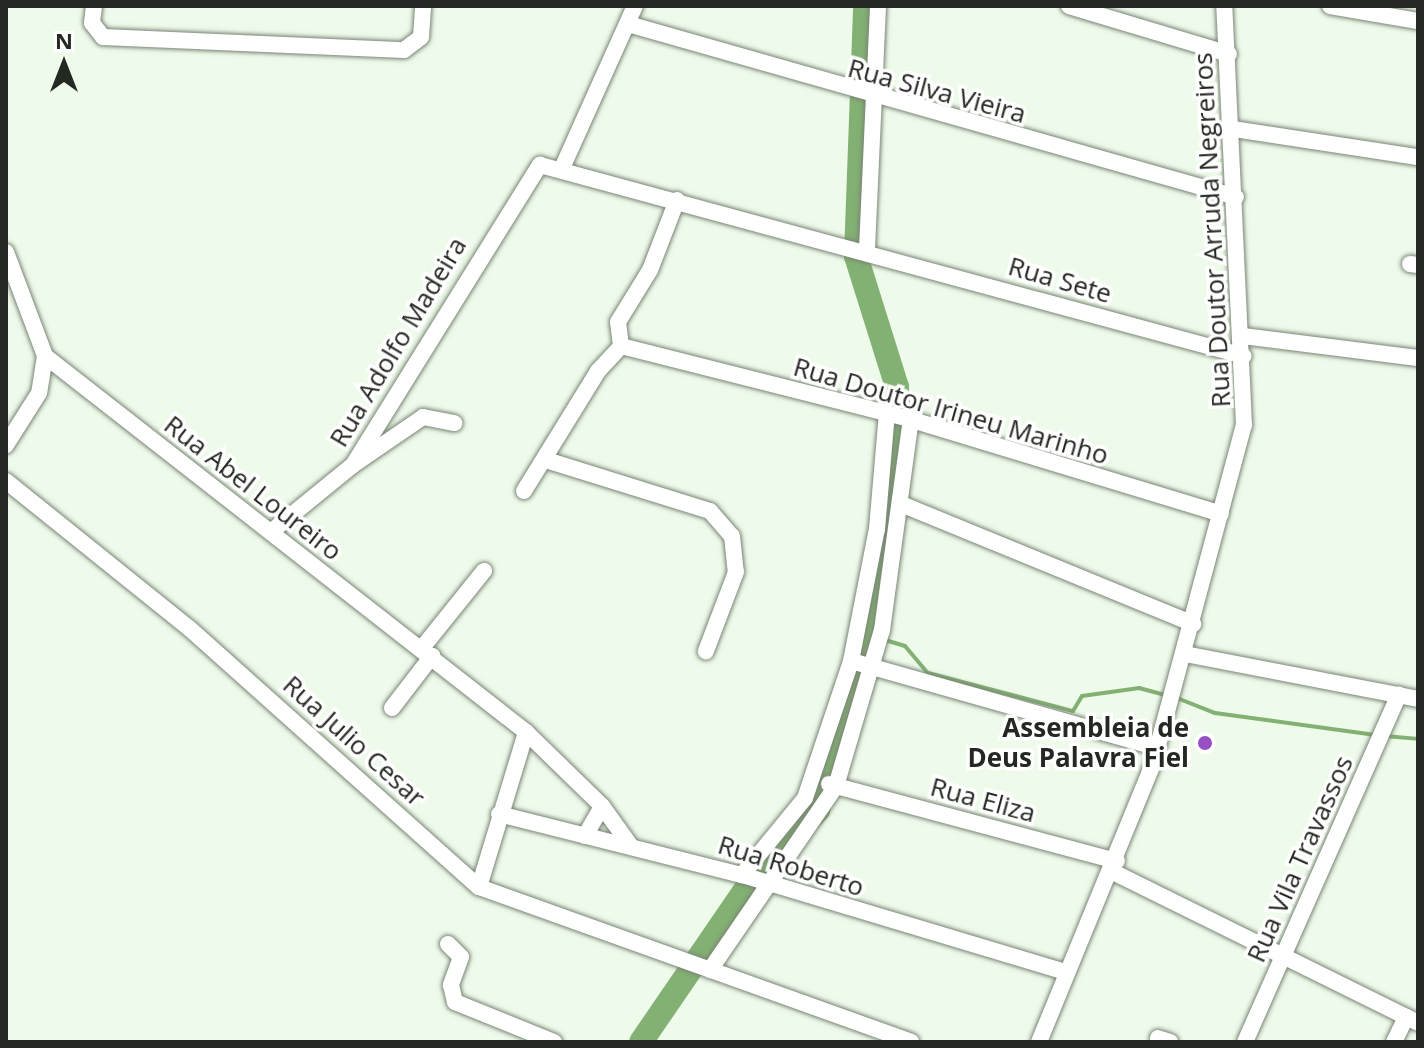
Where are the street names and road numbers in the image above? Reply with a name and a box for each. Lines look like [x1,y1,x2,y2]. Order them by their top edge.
street label: Rua Silva Vieira [845,52,1029,130]
street label: Rua Doutor Arruda Negreiros [1187,52,1237,408]
street label: Rua Adolfo Madeira [323,232,473,452]
street label: Rua Sete [1005,250,1115,310]
street label: Rua Doutor Irineu Marinho [790,351,1112,471]
street label: Rua Abel Loureiro [158,409,348,567]
street label: Rua Julio Cesar [277,669,431,813]
street label: Rua Vila Travassos [1240,751,1360,967]
street label: Rua Eliza [927,771,1039,829]
street label: Rua Roberto [714,829,868,903]

